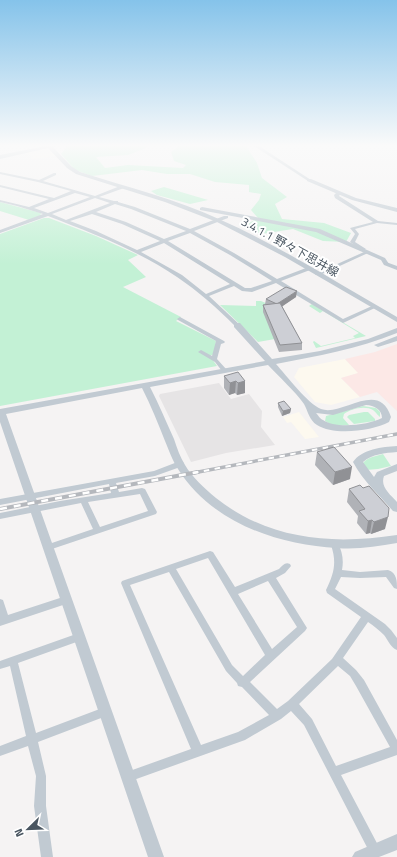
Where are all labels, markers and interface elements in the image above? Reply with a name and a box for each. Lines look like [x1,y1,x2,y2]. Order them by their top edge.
street label: 3.4.1.1 野々下思井線 [238,212,343,281]
north arrow [8,809,48,849]
text: N [10,826,28,840]

